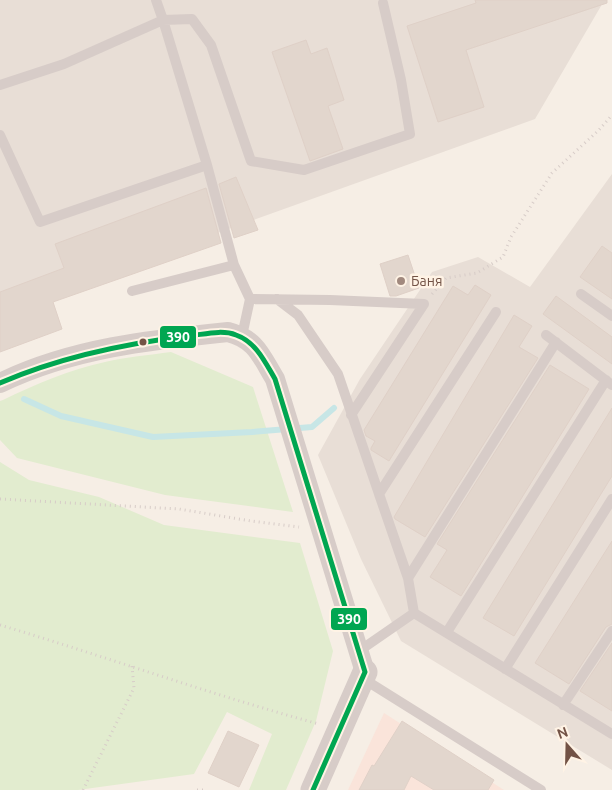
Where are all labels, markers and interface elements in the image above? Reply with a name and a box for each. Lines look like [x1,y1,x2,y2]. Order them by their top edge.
place label: Баня [411,273,443,289]
marker: Баня [395,275,407,287]
line badge: 390 [159,325,197,349]
text: 390 [166,329,190,345]
unlabelled marker [138,337,148,347]
line badge: 390 [330,607,368,631]
text: 390 [337,611,361,627]
north arrow [542,720,592,770]
text: N [555,723,570,742]

